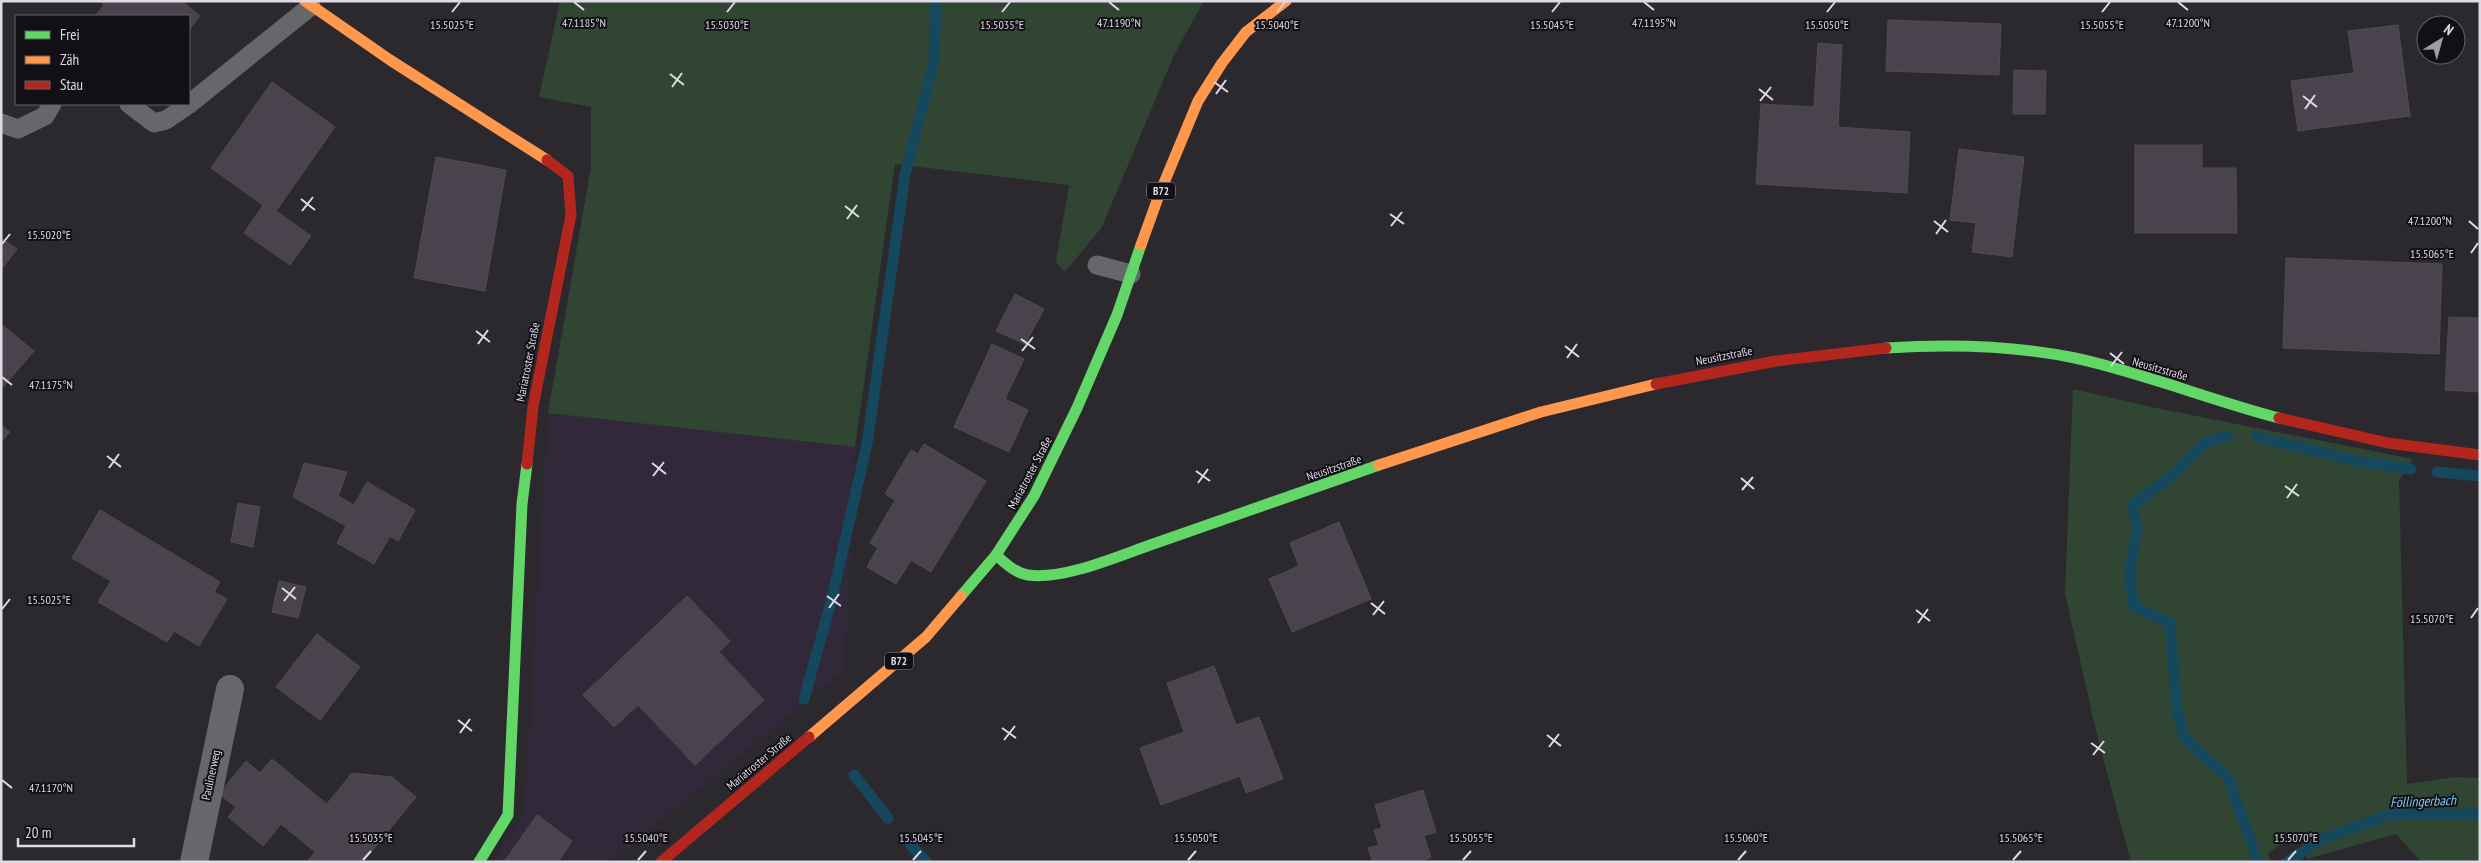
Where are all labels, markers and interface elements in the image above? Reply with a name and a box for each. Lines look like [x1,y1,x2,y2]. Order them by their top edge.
legend [15,15,190,105]
text: 47.1185°N [562,15,606,30]
text: 47.1190°N [1097,15,1141,30]
text: 47.1195°N [1632,15,1676,30]
text: 47.1200°N [2166,15,2210,30]
north arrow [2416,15,2466,65]
text: 15.5025°E [430,17,474,32]
text: 15.5030°E [705,17,749,32]
text: 15.5035°E [980,17,1024,32]
text: 15.5040°E [1255,17,1299,32]
text: 15.5045°E [1530,17,1574,32]
text: 15.5050°E [1805,17,1849,32]
text: 15.5055°E [2080,17,2124,32]
text: N [2440,20,2457,39]
text: Frei [60,25,80,44]
text: Zäh [60,50,79,69]
text: Stau [60,75,83,94]
road number: B72 [1147,182,1175,200]
text: 47.1200°N [2408,213,2452,228]
text: 15.5020°E [27,227,71,242]
text: 15.5065°E [2410,246,2454,261]
street label: Mariatroster Straße [512,321,543,403]
street label: Neusitzstraße [1694,343,1753,368]
street label: Neusitzstraße [2131,353,2190,384]
text: 47.1175°N [29,377,73,392]
street label: Mariatroster Straße [1004,434,1055,512]
street label: Neusitzstraße [1304,451,1363,484]
text: 15.5025°E [27,592,71,607]
text: 15.5070°E [2410,611,2454,626]
road number: B72 [885,652,913,669]
street label: Mariatroster Straße [723,730,794,793]
street label: Paulinerweg [198,748,223,801]
text: 47.1170°N [29,780,73,795]
water label: Föllingerbach [2390,791,2457,811]
scale bar [18,816,134,848]
text: 20 m [25,823,51,842]
text: 15.5035°E [349,830,393,845]
text: 15.5040°E [624,830,668,845]
text: 15.5045°E [899,830,943,845]
text: 15.5050°E [1174,830,1218,845]
text: 15.5055°E [1449,830,1493,845]
text: 15.5060°E [1724,830,1768,845]
text: 15.5065°E [1999,830,2043,845]
text: 15.5070°E [2274,830,2318,845]

